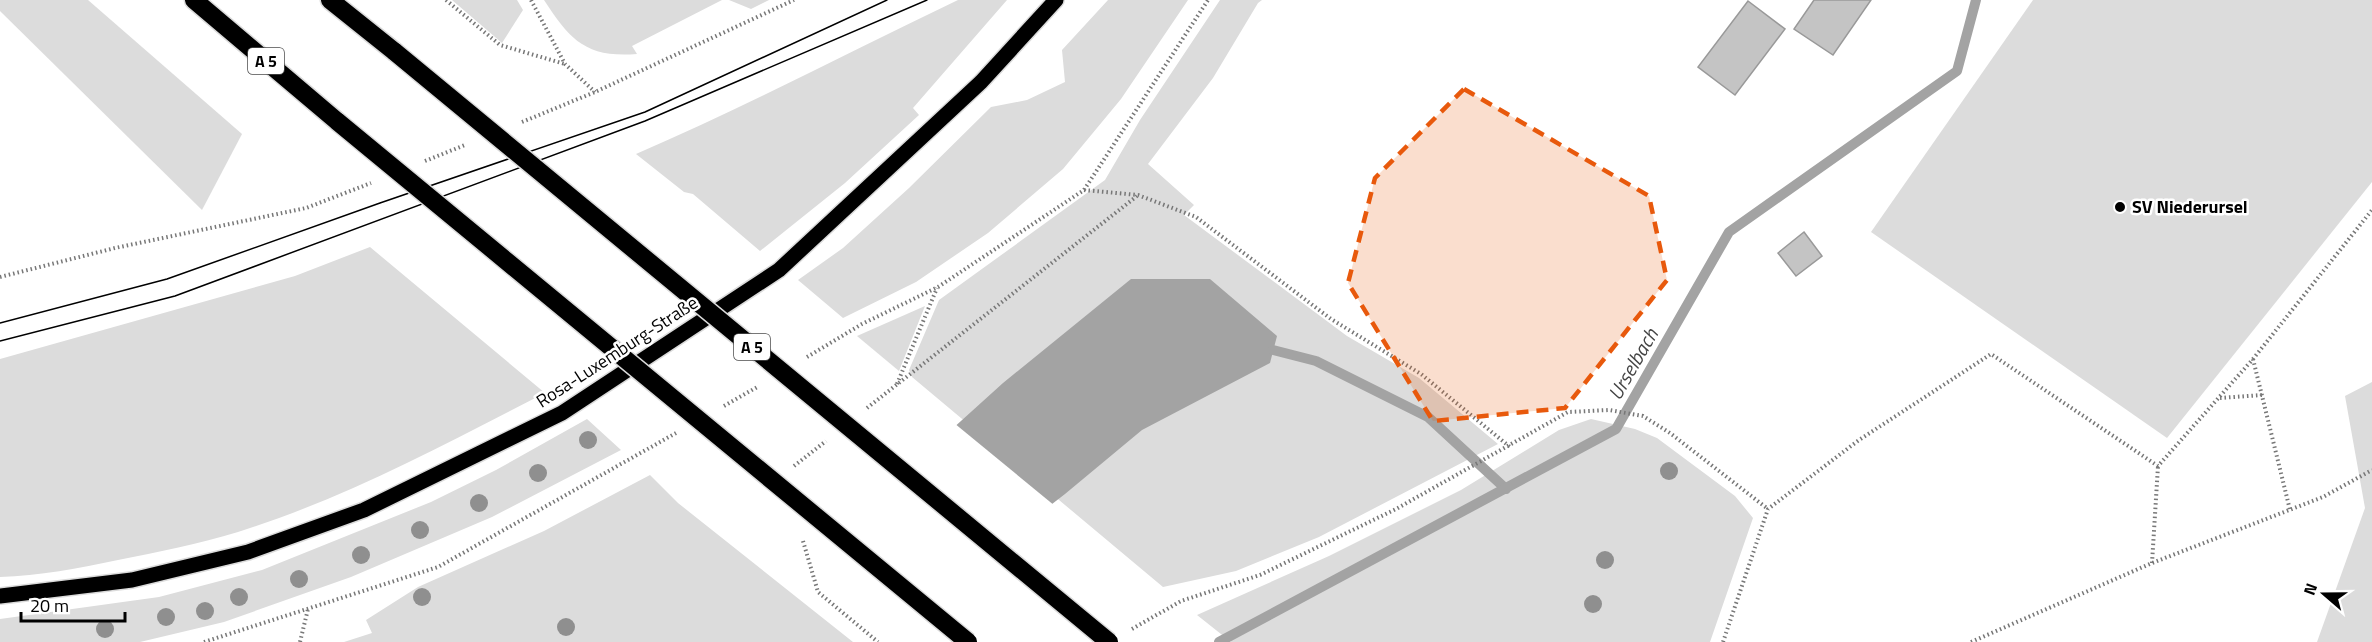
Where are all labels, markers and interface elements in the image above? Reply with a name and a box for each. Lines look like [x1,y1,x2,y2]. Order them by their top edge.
road number: A 5 [248,48,284,74]
place label: SV Niederursel [2132,193,2248,220]
marker: SV Niederursel [2113,200,2127,214]
street label: Rosa-Luxemburg-Straße [531,289,703,414]
water label: Urselbach [1600,321,1666,405]
road number: A 5 [734,334,770,360]
north arrow [2294,564,2354,624]
text: N [2297,580,2323,598]
scale bar [21,585,124,623]
text: 20 m [30,592,69,619]

